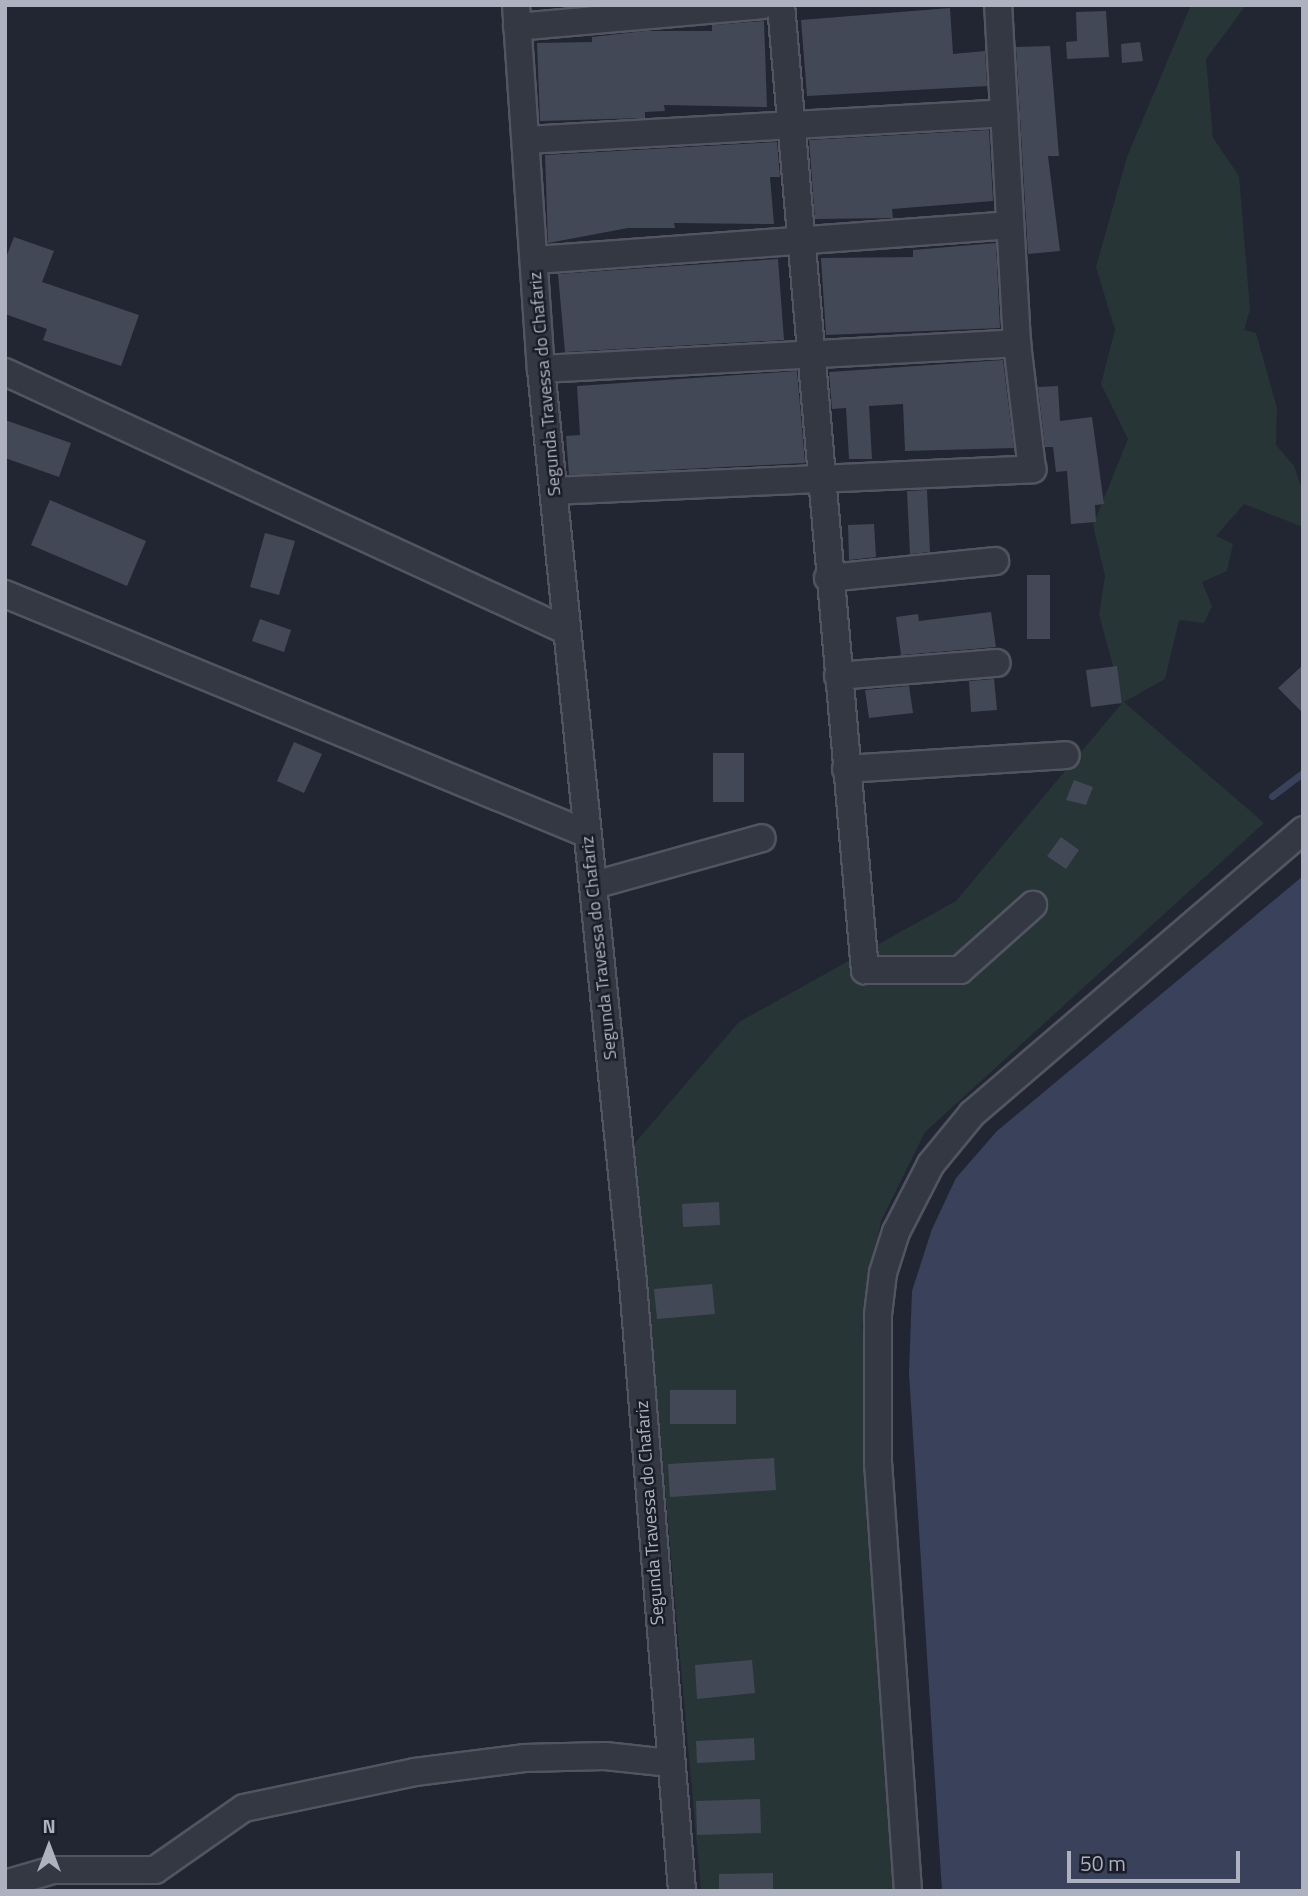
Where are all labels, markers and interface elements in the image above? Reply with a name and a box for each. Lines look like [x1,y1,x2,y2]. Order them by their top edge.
street label: Segunda Travessa do Chafariz [524,271,566,497]
street label: Segunda Travessa do Chafariz [576,835,622,1061]
street label: Segunda Travessa do Chafariz [631,1400,669,1626]
text: N [42,1811,56,1840]
north arrow [14,1812,84,1882]
scale bar [1070,1836,1243,1880]
text: 50 m [1080,1847,1126,1879]

